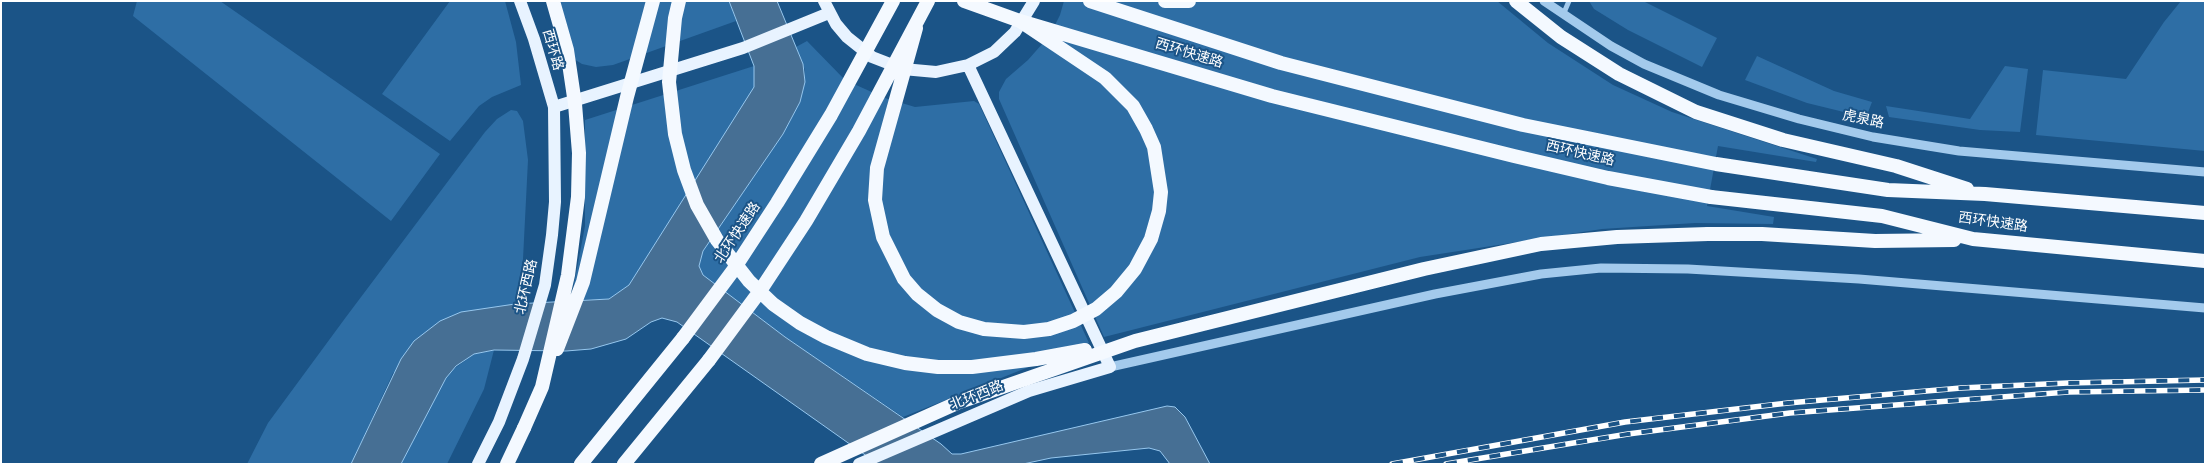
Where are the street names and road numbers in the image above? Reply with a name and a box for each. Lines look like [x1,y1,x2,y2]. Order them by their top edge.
street label: 西环路 [538,27,566,73]
street label: 西环快速路 [1153,36,1225,72]
street label: 虎泉路 [1841,107,1885,133]
street label: 西环快速路 [1544,138,1616,170]
street label: 北环快速路 [711,199,765,267]
street label: 西环快速路 [1957,210,2029,236]
street label: 北环西路 [513,258,541,316]
street label: 北环西路 [948,378,1006,414]

